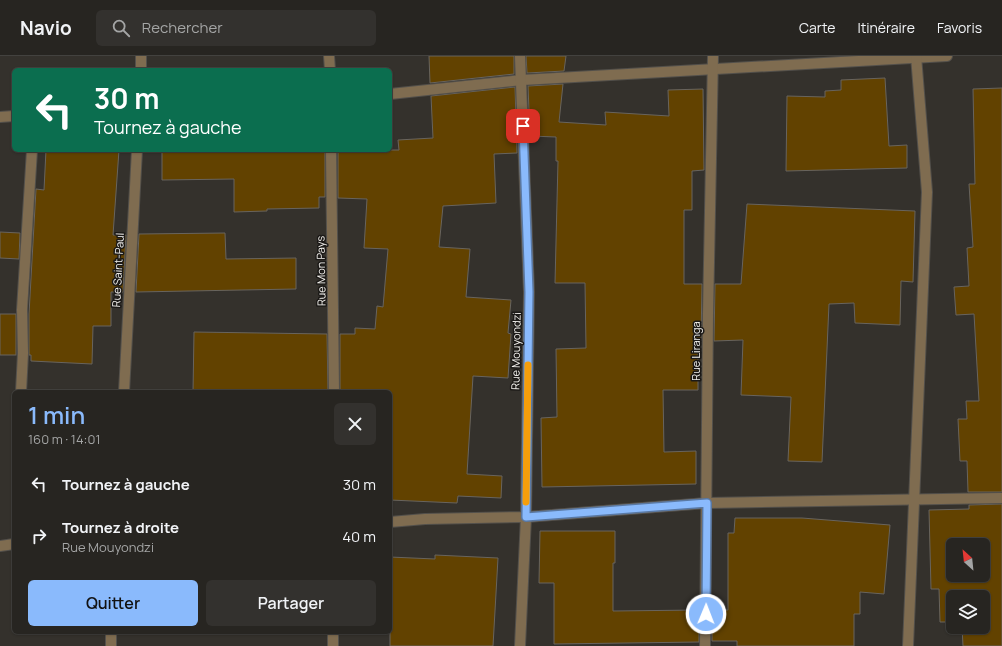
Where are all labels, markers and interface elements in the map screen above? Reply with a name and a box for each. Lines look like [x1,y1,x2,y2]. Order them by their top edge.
search box [96,10,376,46]
text: Navio [20,15,72,41]
icon: search [110,17,132,39]
text: Rechercher [142,17,223,38]
text: Carte [799,18,835,37]
text: Itinéraire [857,18,915,37]
text: Favoris [937,18,982,37]
text: 30 m [94,79,159,117]
icon: left [28,84,80,136]
pin [506,109,540,143]
text: Tournez à gauche [94,115,242,139]
icon: arrive [512,115,534,137]
street label: Rue Saint-Paul [108,232,127,308]
street label: Rue Mon Pays [312,235,329,306]
street label: Rue Mouyondzi [507,312,524,390]
street label: Rue Liranga [688,321,703,381]
text: 1 min [28,398,85,431]
button: close [334,403,376,445]
text: 160 m · 14:01 [28,430,100,448]
icon: left [28,473,50,495]
text: Tournez à gauche [62,474,190,495]
text: 30 m [343,474,376,495]
text: Tournez à droite [62,517,179,538]
icon: right [28,525,50,547]
text: 40 m [342,526,376,547]
text: Rue Mouyondzi [62,538,154,556]
north arrow [946,538,990,582]
map controls [946,538,990,634]
button: Quitter [28,580,198,626]
button: Partager [206,580,376,626]
button: layers [946,590,990,634]
position arrow [685,593,727,635]

